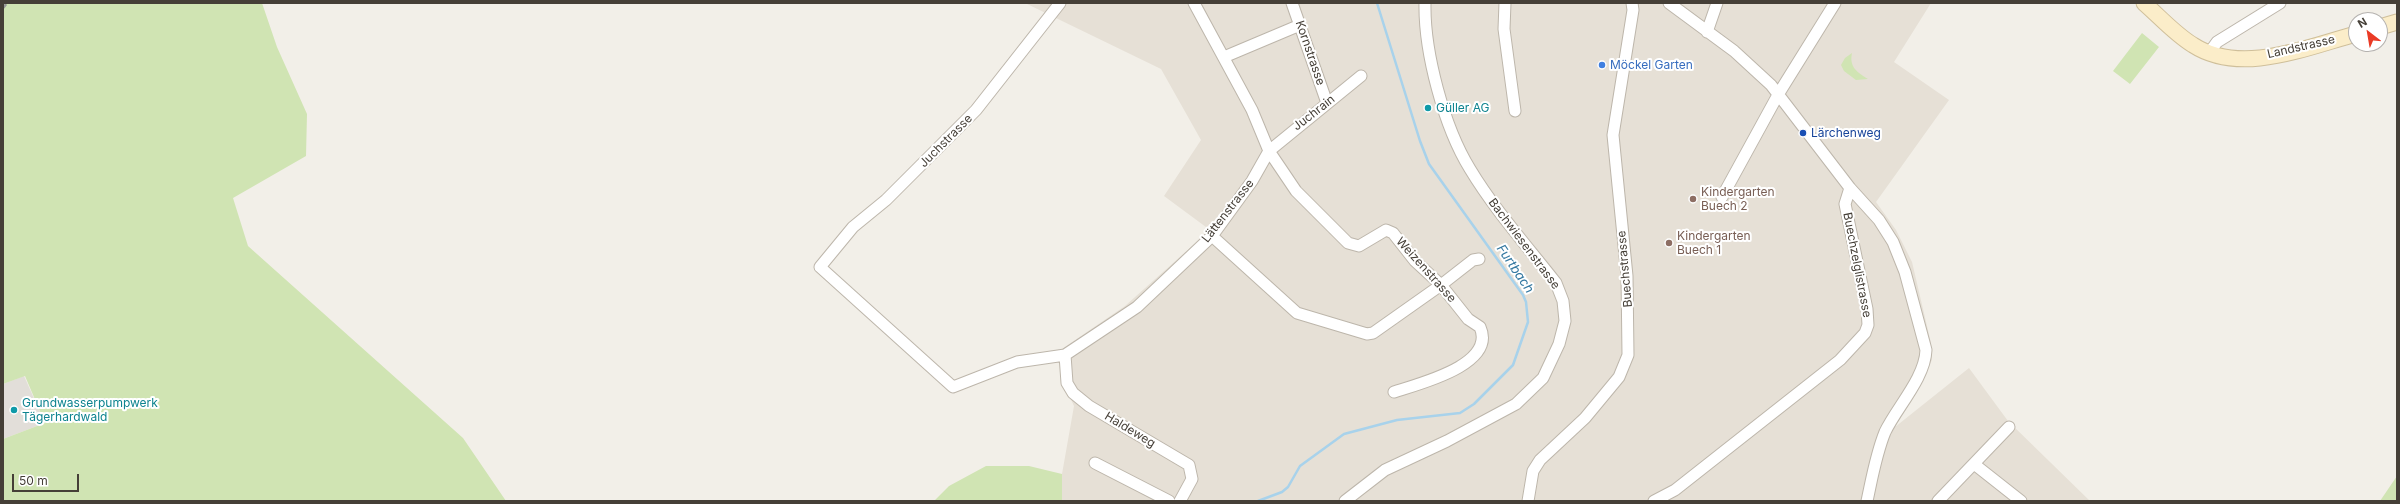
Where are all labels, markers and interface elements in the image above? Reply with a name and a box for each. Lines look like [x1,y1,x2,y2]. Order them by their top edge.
north arrow [2348,12,2388,52]
text: N [2355,14,2370,31]
street label: Kornstrasse [1292,19,1328,87]
street label: Landstrasse [2266,32,2336,62]
place label: Möckel Garten [1610,58,1693,72]
marker: Möckel Garten [1597,60,1607,70]
street label: Juchrain [1290,92,1338,134]
place label: Güller AG [1436,101,1490,115]
marker: Güller AG [1423,103,1433,113]
street label: Juchstrasse [916,111,976,171]
place label: Lärchenweg [1811,126,1881,140]
marker: Lärchenweg [1798,128,1808,138]
street label: Lättenstrasse [1199,177,1257,245]
place label: Kindergarten Buech 2 [1701,185,1775,213]
marker: Kindergarten Buech 2 [1688,194,1698,204]
street label: Bachwiesenstrasse [1485,196,1563,292]
street label: Buechzelglistrasse [1840,211,1874,319]
place label: Kindergarten Buech 1 [1677,229,1751,257]
street label: Buechstrasse [1614,230,1636,308]
street label: Weizenstrasse [1393,234,1459,306]
marker: Kindergarten Buech 1 [1664,238,1674,248]
water label: Furtbach [1493,242,1537,296]
place label: Grundwasserpumpwerk Tägerhardwald [22,396,158,424]
marker: Grundwasserpumpwerk Tägerhardwald [9,405,19,415]
street label: Haldeweg [1102,409,1158,451]
scale bar [14,466,81,492]
text: 50 m [19,473,48,488]

